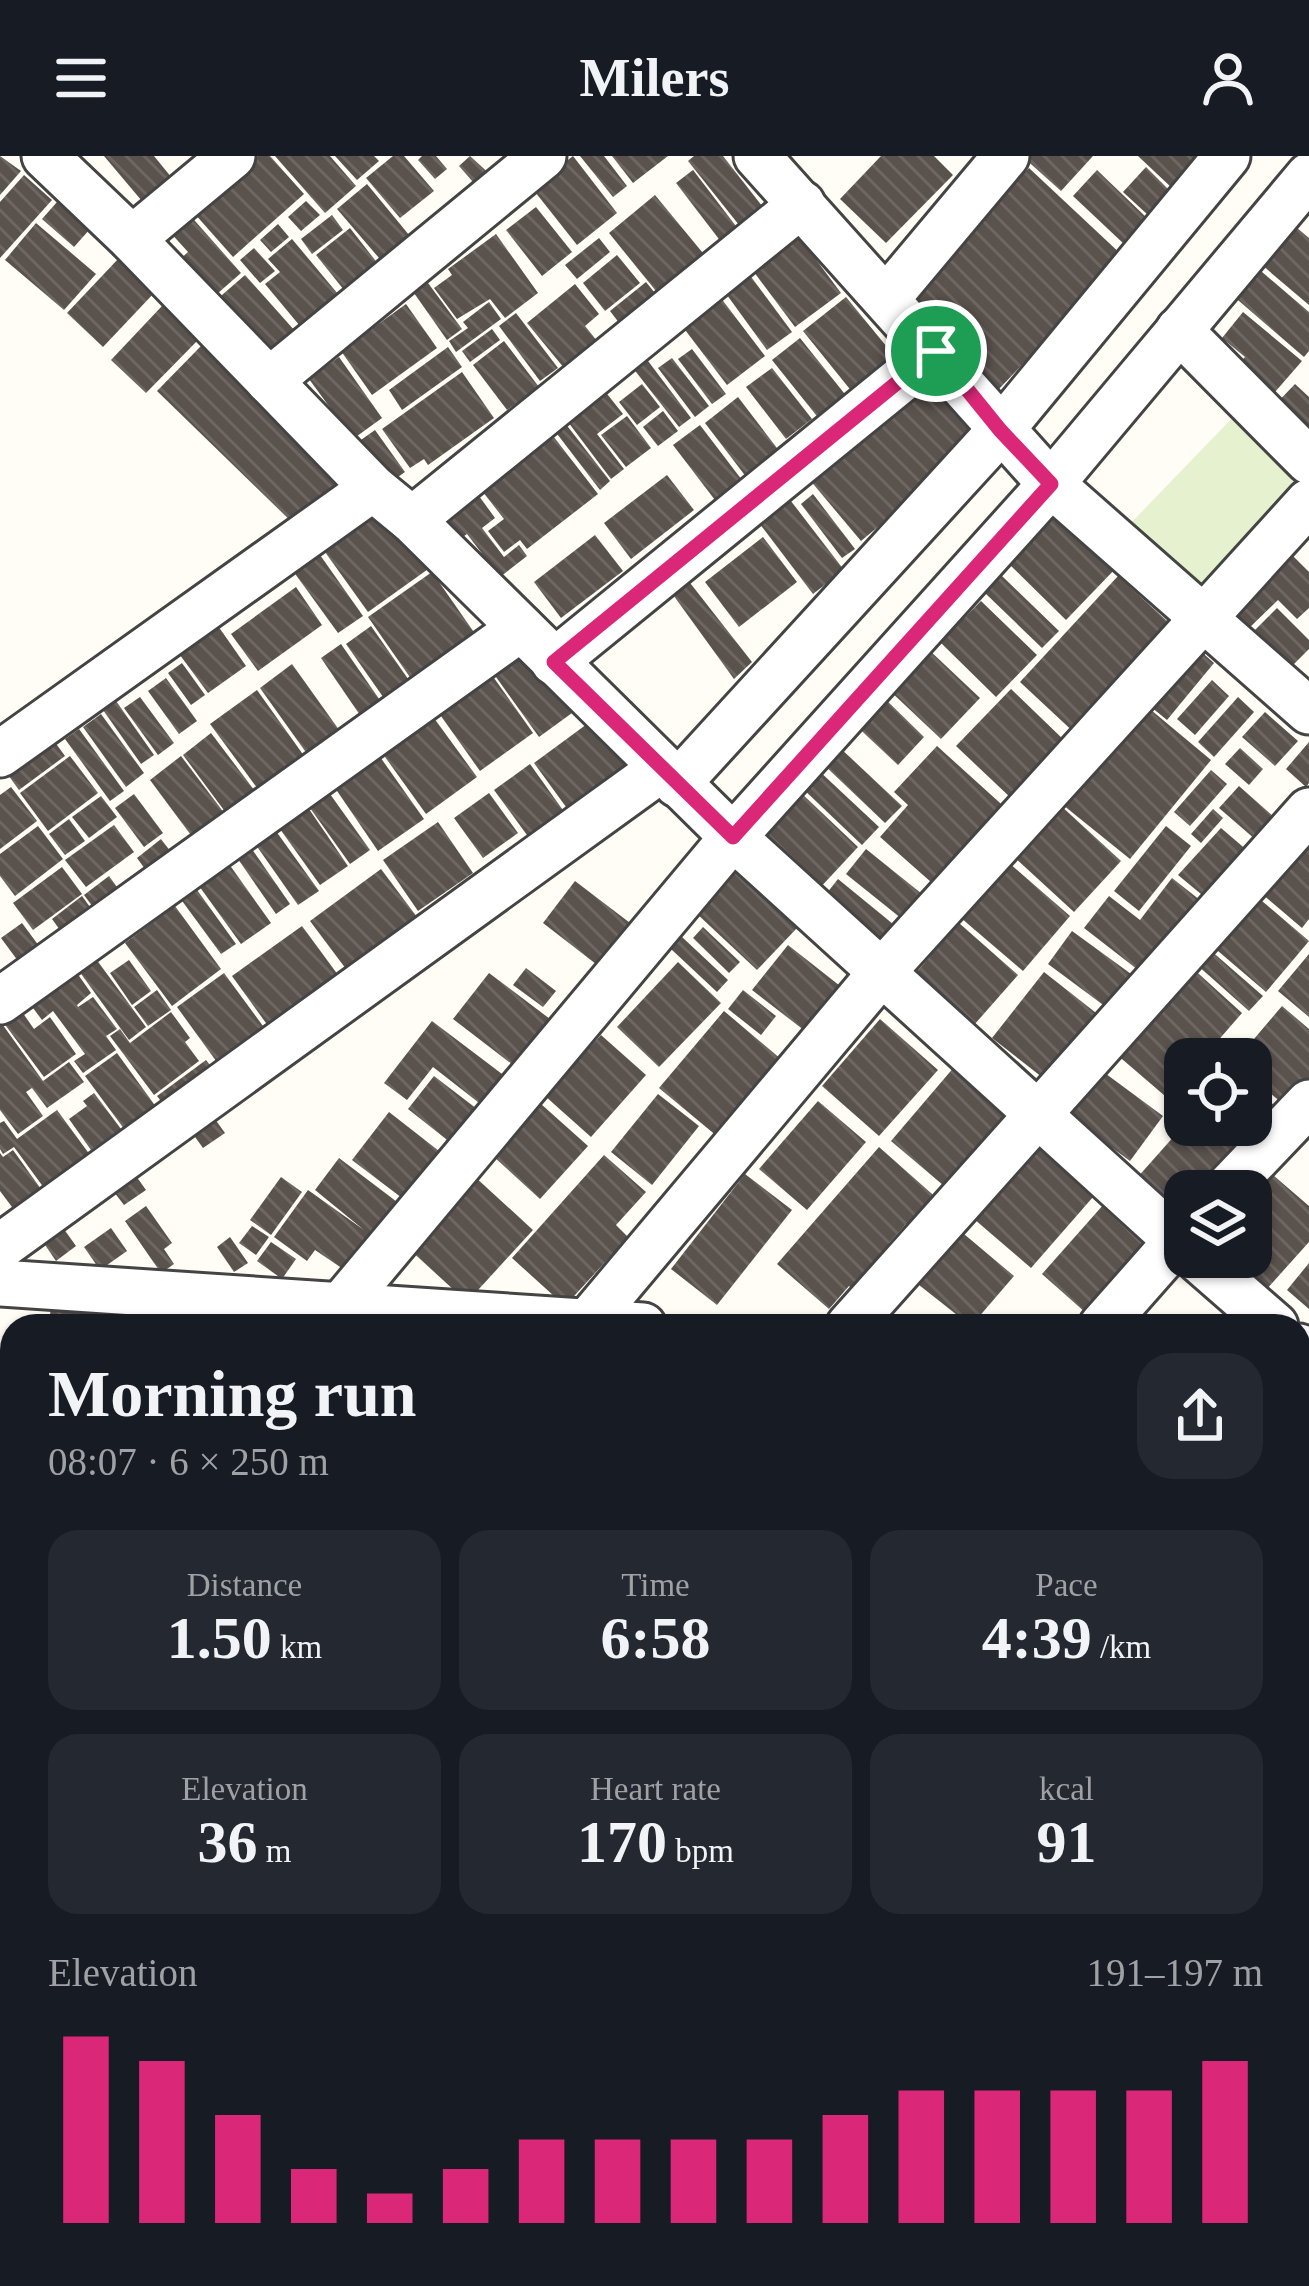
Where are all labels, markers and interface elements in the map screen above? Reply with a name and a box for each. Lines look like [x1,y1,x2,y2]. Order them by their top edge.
icon: menu [48,45,114,111]
icon: person [1195,45,1261,111]
text: Milers [580,48,729,108]
pin [885,300,987,402]
icon: arrive [903,318,969,384]
map controls [1164,1038,1272,1278]
button: locate [1164,1038,1272,1146]
button: layers [1164,1170,1272,1278]
button: share [1137,1353,1263,1479]
text: Morning run [48,1357,417,1430]
text: 08:07 · 6 × 250 m [48,1440,329,1483]
text: Distance [187,1567,302,1603]
text: Time [621,1567,690,1603]
text: Pace [1035,1567,1098,1603]
text: 1.50 [167,1605,272,1671]
text: 6:58 [601,1605,710,1671]
text: 4:39 [982,1605,1092,1671]
text: km [272,1629,322,1665]
text: /km [1092,1629,1151,1665]
text: Elevation [181,1771,308,1807]
text: Heart rate [590,1771,721,1807]
text: kcal [1039,1771,1094,1807]
text: 36 [198,1809,258,1875]
text: 170 [577,1809,667,1875]
text: 91 [1037,1809,1097,1875]
text: m [258,1833,291,1869]
text: bpm [667,1833,734,1869]
text: Elevation [48,1951,197,1994]
text: 191–197 m [1086,1951,1263,1994]

